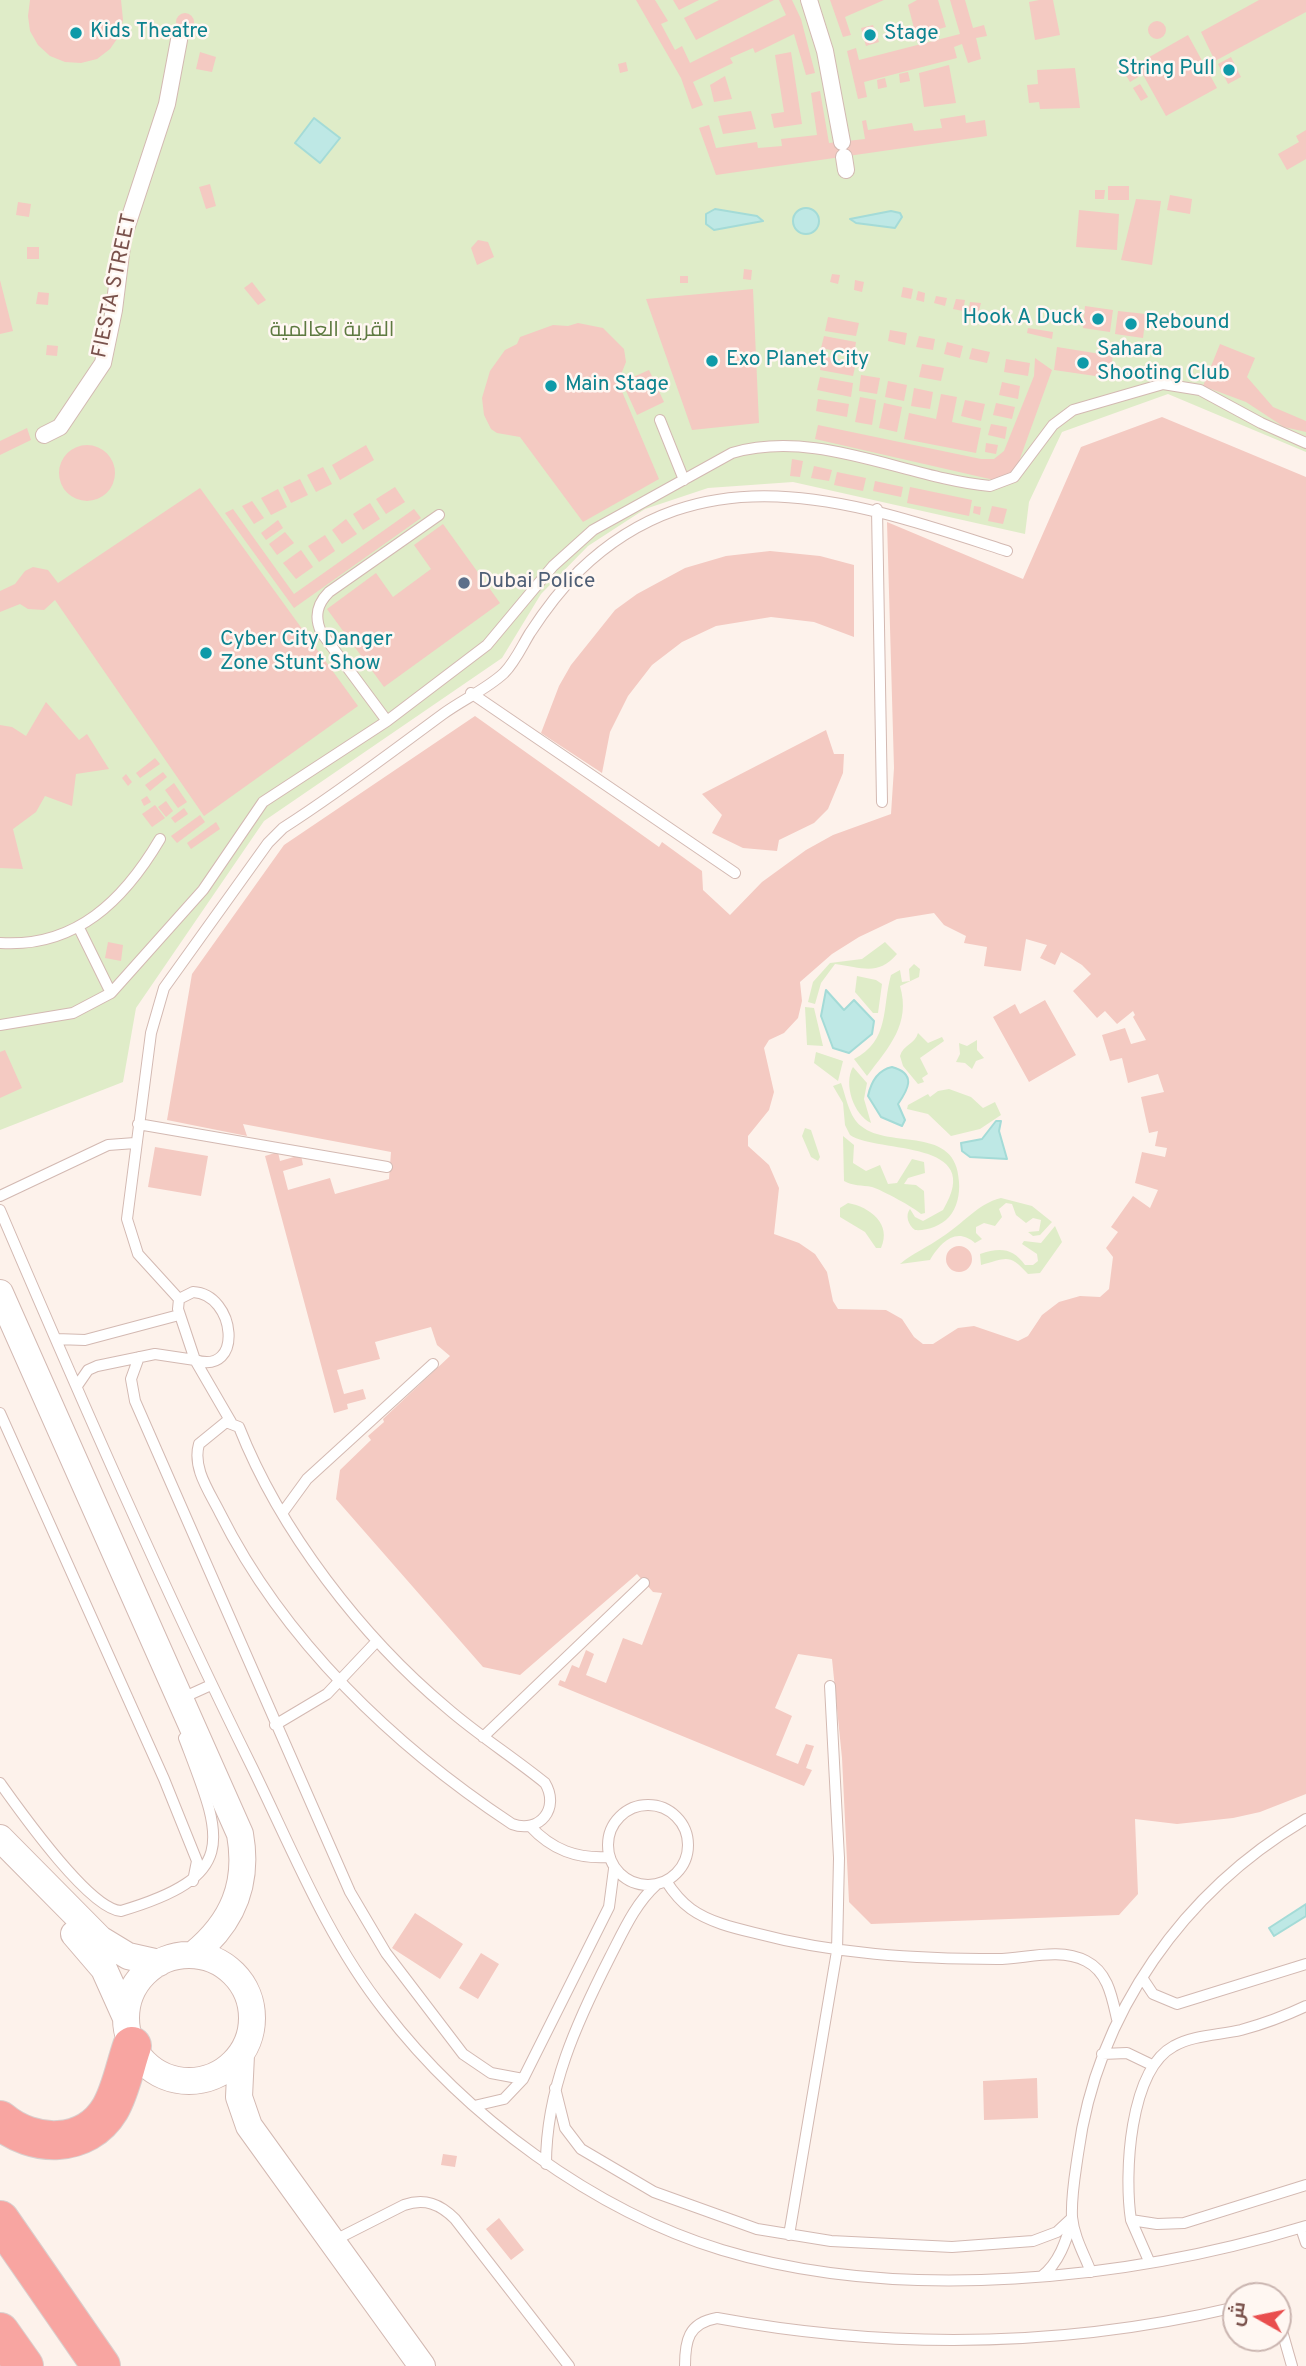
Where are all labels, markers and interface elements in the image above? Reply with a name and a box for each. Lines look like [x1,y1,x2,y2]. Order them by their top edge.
place label: Kids Theatre [90,20,208,46]
place label: Stage [884,22,938,48]
marker: Kids Theatre [68,25,84,41]
marker: Stage [862,27,878,43]
place label: String Pull [1117,57,1215,83]
marker: String Pull [1221,62,1237,78]
street label: FIESTA STREET [88,212,144,360]
place label: Hook A Duck [963,306,1084,332]
marker: Hook A Duck [1090,311,1106,327]
place label: Rebound [1145,311,1230,337]
marker: Rebound [1123,316,1139,332]
park label: القرية العالمية [270,319,394,345]
place label: Sahara Shooting Club [1097,338,1230,388]
place label: Exo Planet City [726,348,869,374]
marker: Exo Planet City [704,353,720,369]
marker: Sahara Shooting Club [1075,355,1091,371]
place label: Main Stage [565,373,669,399]
marker: Main Stage [543,378,559,394]
place label: Dubai Police [478,570,595,596]
marker: Dubai Police [456,575,472,591]
place label: Cyber City Danger Zone Stunt Show [220,628,393,678]
marker: Cyber City Danger Zone Stunt Show [198,645,214,661]
north arrow [1222,2282,1292,2352]
text: ش [1224,2300,1252,2328]

